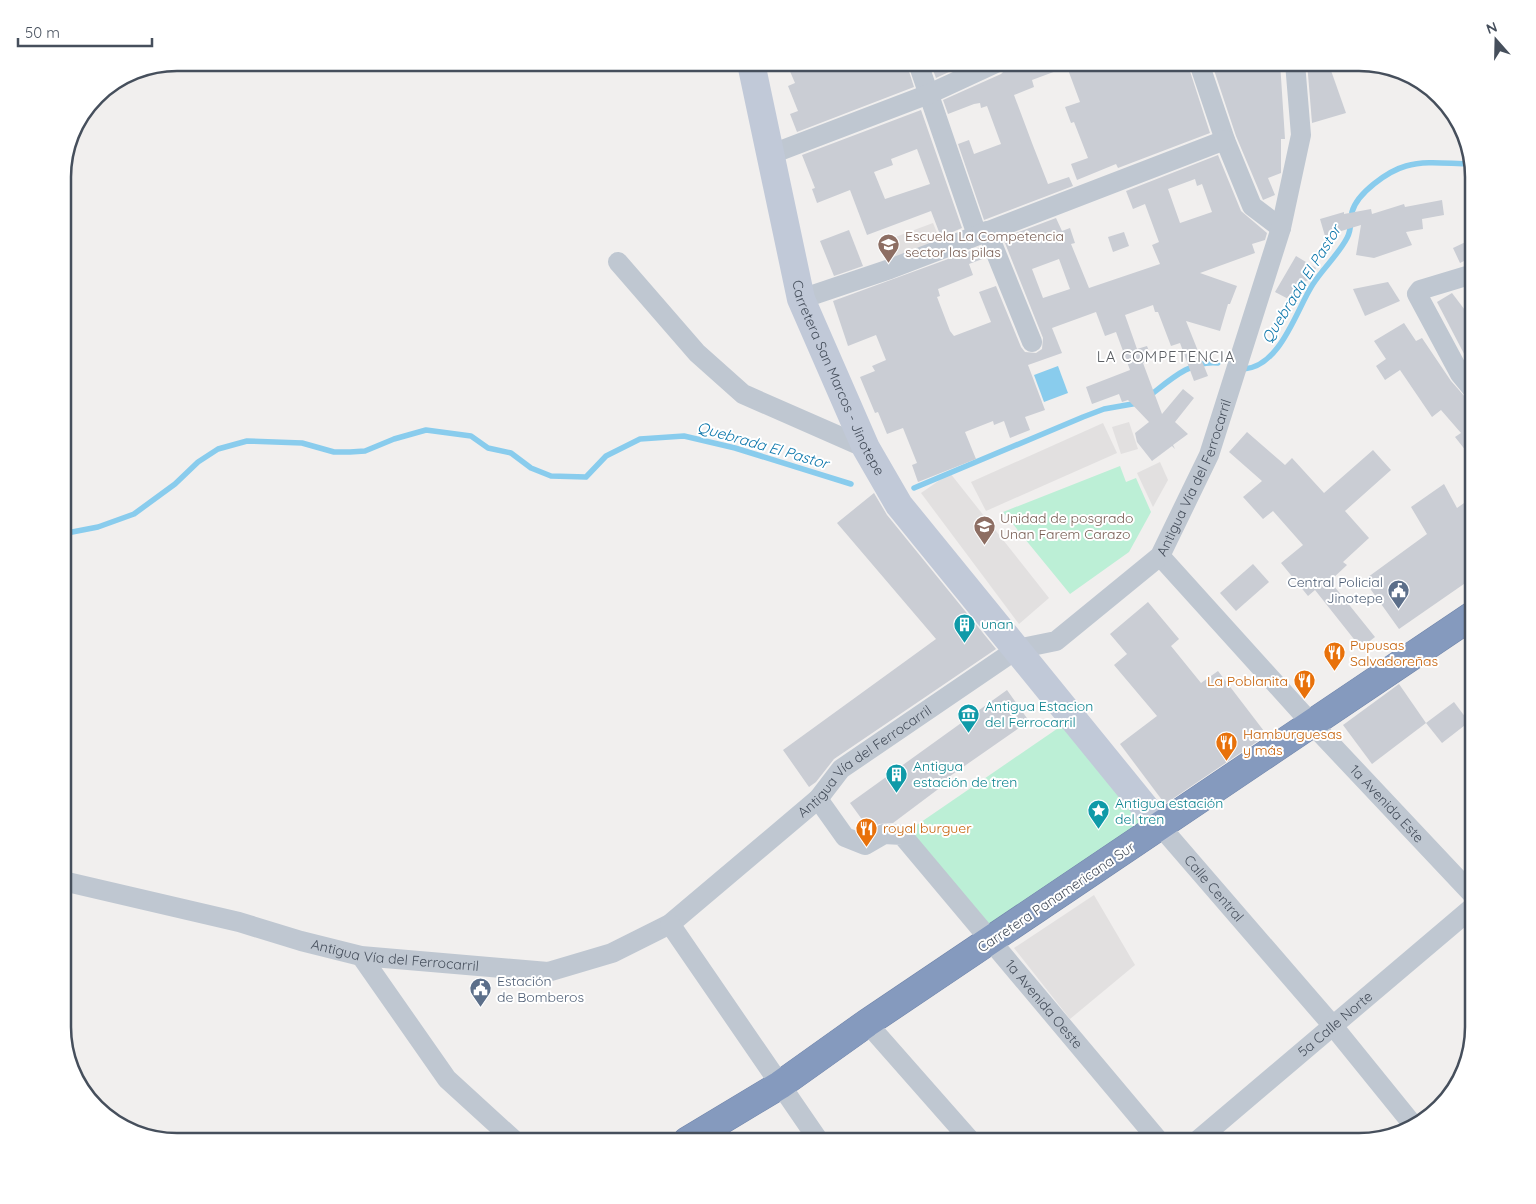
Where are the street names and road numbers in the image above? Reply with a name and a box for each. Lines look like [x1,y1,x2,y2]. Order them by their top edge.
street label: Carretera San Marcos - Jinotepe [788,278,889,479]
street label: Antigua Vía del Ferrocarril [1152,397,1235,559]
street label: Antigua Vía del Ferrocarril [794,701,935,821]
street label: 1a Avenida Este [1346,761,1428,846]
street label: Carretera Panamericana Sur [974,837,1139,956]
street label: Calle Central [1180,851,1248,925]
street label: Antigua Vía del Ferrocarril [309,935,480,975]
street label: 1a Avenida Oeste [1001,956,1087,1053]
street label: 5a Calle Norte [1294,987,1376,1061]

